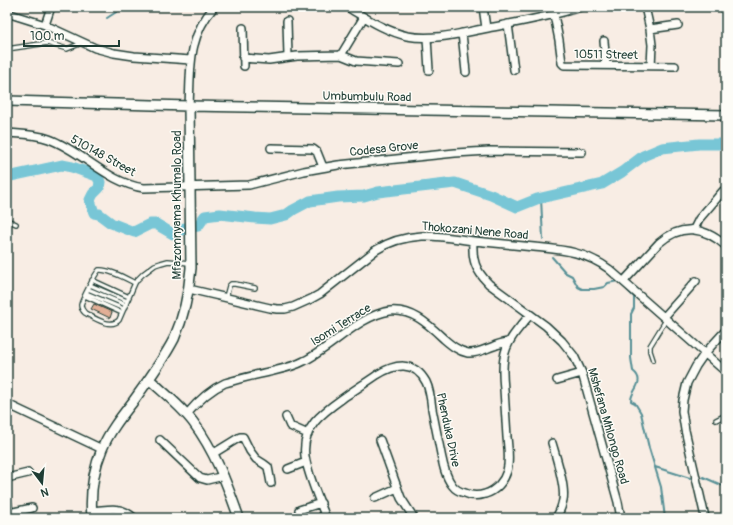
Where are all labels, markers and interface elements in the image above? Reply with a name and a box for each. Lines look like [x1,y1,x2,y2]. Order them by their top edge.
scale bar [24,22,119,48]
text: 100 m [30,29,65,44]
street label: 10511 Street [574,47,638,63]
street label: Umbumbulu Road [322,89,412,105]
street label: Mfazomnyama Khumalo Road [170,130,185,280]
street label: 510148 Street [68,132,138,180]
street label: Codesa Grove [349,138,419,160]
street label: Thokozani Nene Road [421,219,529,243]
street label: Isomi Terrace [308,301,374,349]
street label: Mshefana Mhlongo Road [584,366,632,486]
street label: Phenduka Drive [433,392,463,469]
north arrow [22,463,62,503]
text: N [39,485,50,500]

